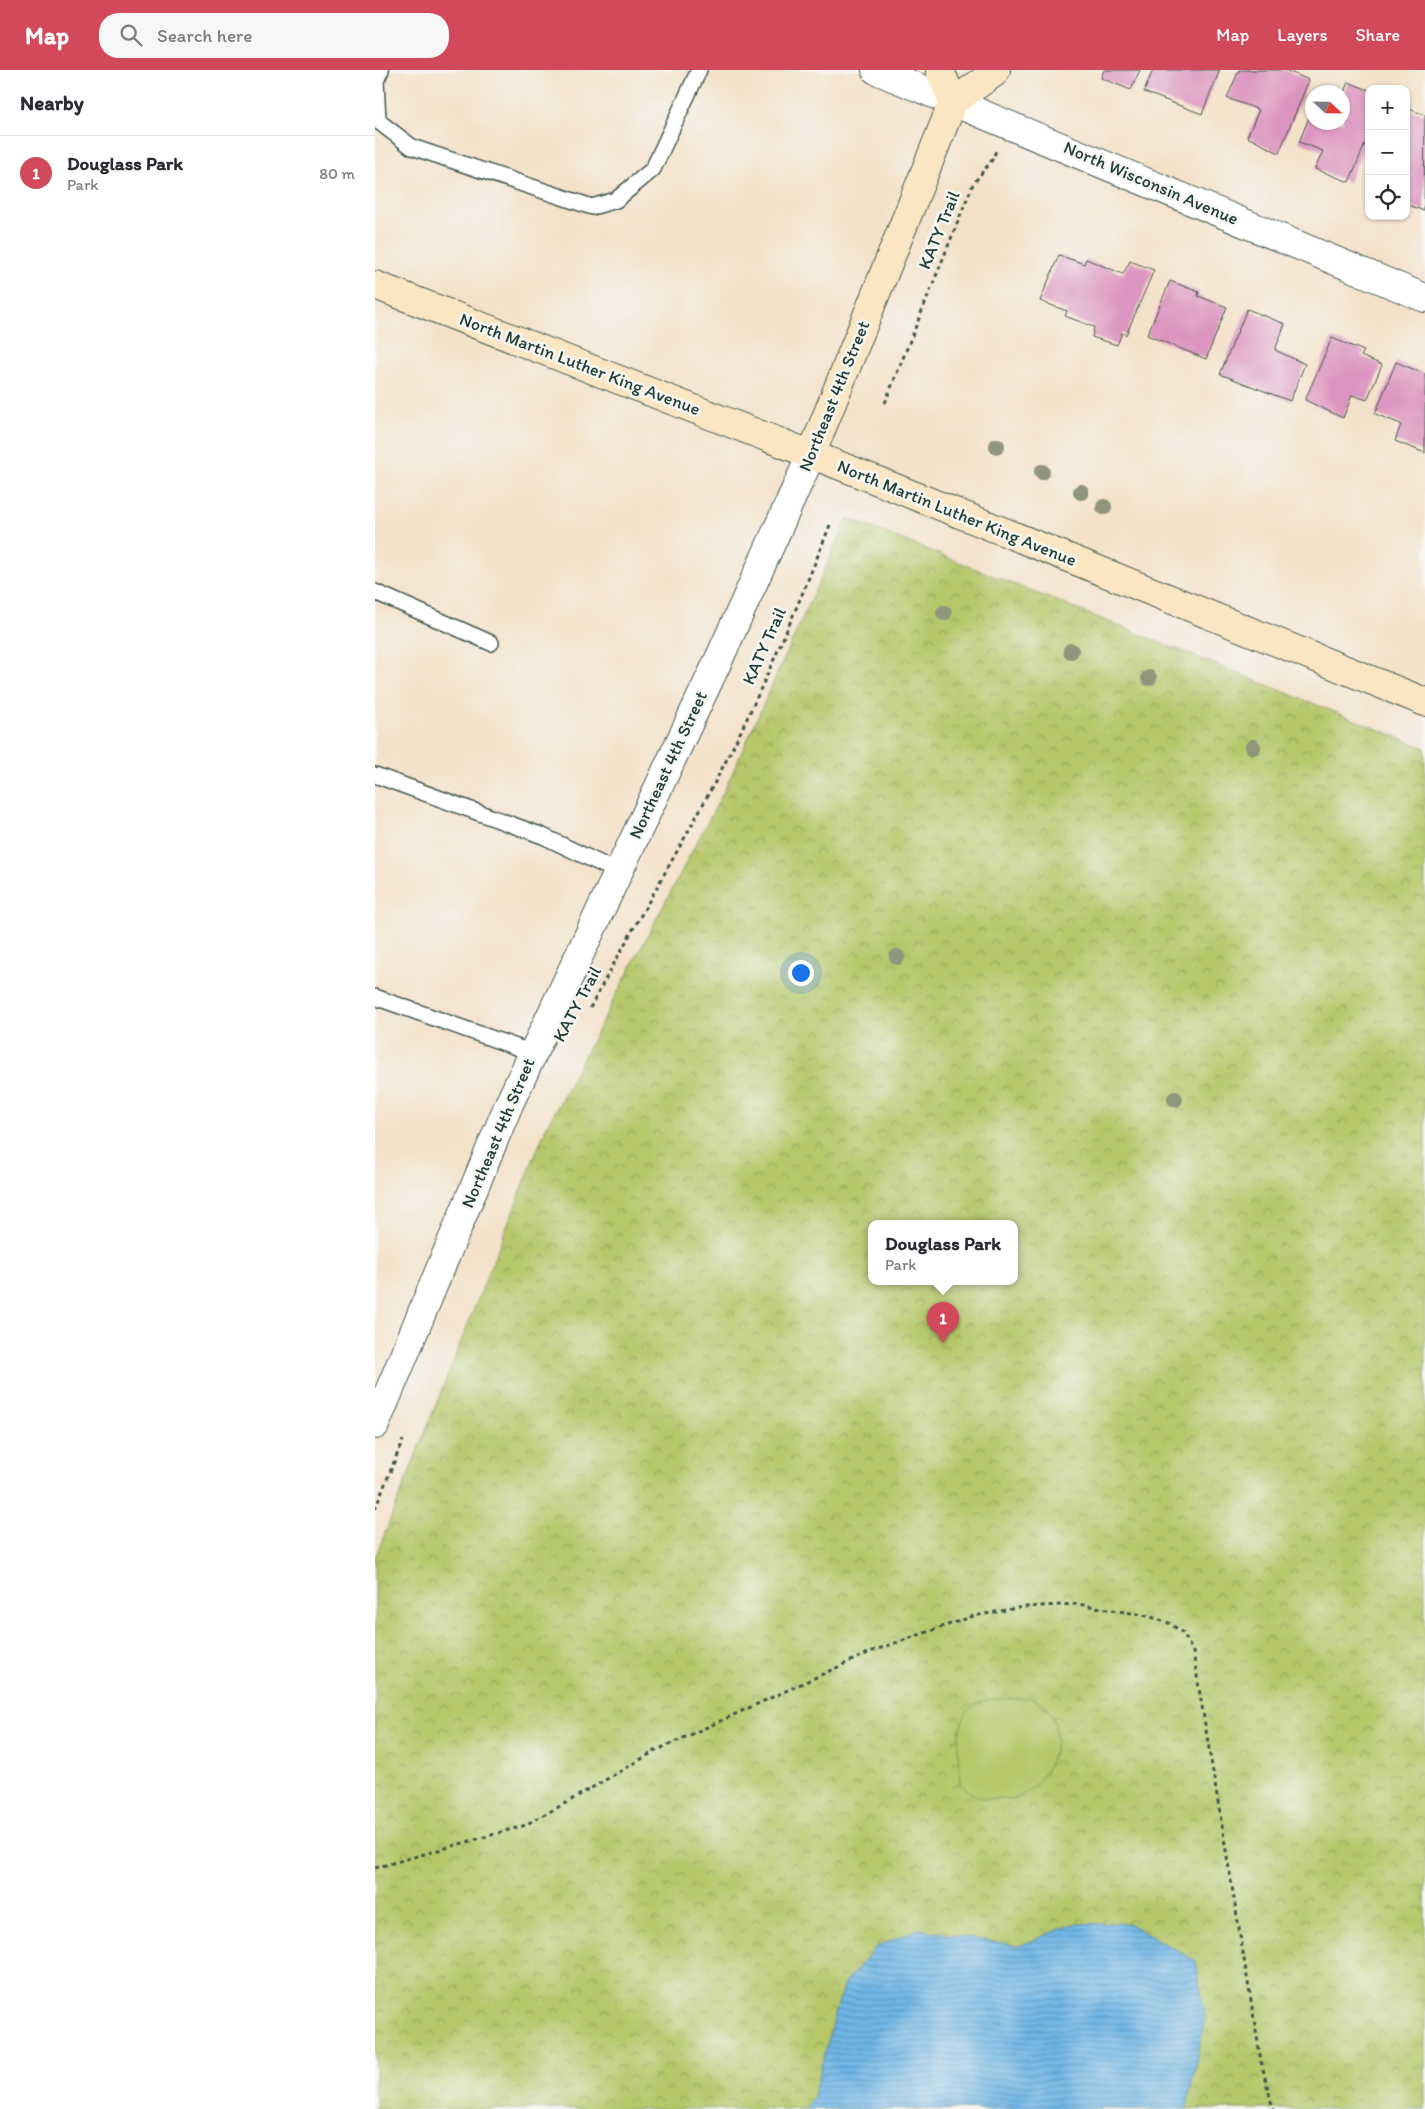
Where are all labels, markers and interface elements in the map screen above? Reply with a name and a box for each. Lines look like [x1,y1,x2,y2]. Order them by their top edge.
search box [99,13,449,58]
text: Map [25,21,69,50]
icon: search [117,21,145,49]
text: Search here [157,24,252,47]
text: Map [1216,24,1249,46]
text: Layers [1277,24,1327,46]
text: Share [1355,24,1400,46]
north arrow [1305,85,1350,130]
map controls [1365,85,1410,220]
button: + [1365,85,1410,130]
text: Nearby [20,90,84,115]
button: − [1365,130,1410,175]
street label: North Wisconsin Avenue [1060,136,1242,230]
text: Douglass Park [67,152,183,175]
text: 1 [32,164,40,183]
text: 80 m [319,164,355,183]
text: Park [67,175,98,194]
button: locate [1365,175,1410,220]
street label: KATY Trail [913,188,965,272]
street label: North Martin Luther King Avenue [457,308,703,420]
street label: Northeast 4th Street [794,317,874,475]
street label: North Martin Luther King Avenue [834,455,1080,571]
street label: KATY Trail [737,604,791,688]
street label: Northeast 4th Street [624,687,712,842]
your location [788,960,814,986]
street label: KATY Trail [548,962,606,1046]
street label: Northeast 4th Street [456,1055,540,1211]
popup [868,1220,1018,1285]
text: Douglass Park [885,1232,1001,1255]
text: Park [885,1255,916,1274]
pin: 1 [927,1302,959,1343]

